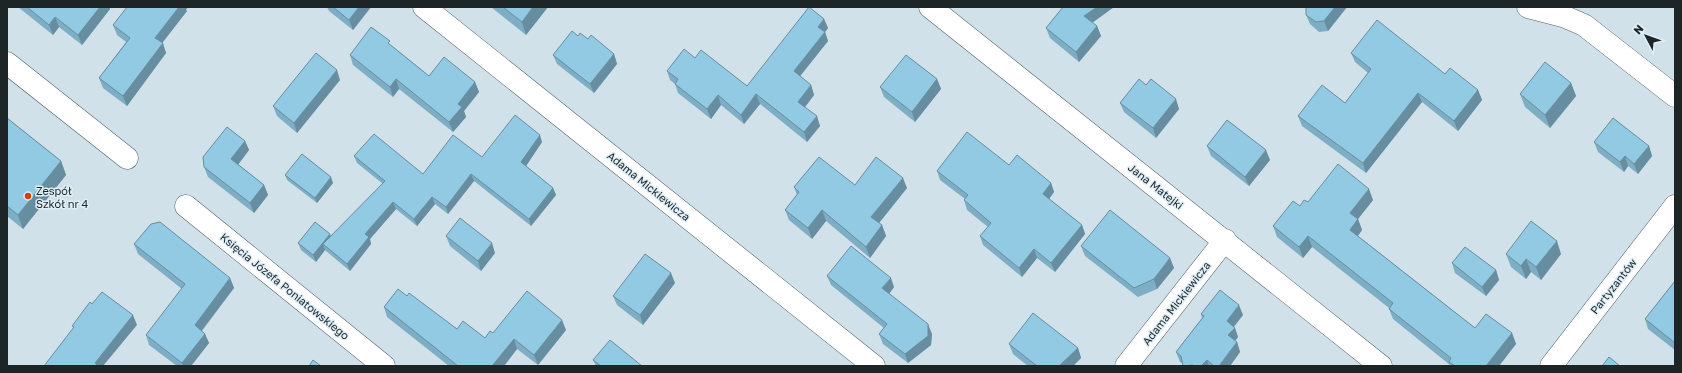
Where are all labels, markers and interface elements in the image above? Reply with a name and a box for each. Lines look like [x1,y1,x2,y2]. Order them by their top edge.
north arrow [1626,16,1666,56]
text: N [1630,22,1646,37]
street label: Adama Mickiewicza [605,149,693,223]
street label: Jana Matejki [1126,160,1186,212]
place label: Zespół Szkół nr 4 [36,184,89,210]
marker: Zespół Szkół nr 4 [23,191,33,201]
street label: Księcia Józefa Poniatowskiego [218,230,352,342]
street label: Partyzantów [1587,256,1639,316]
street label: Adama Mickiewicza [1139,259,1213,347]

